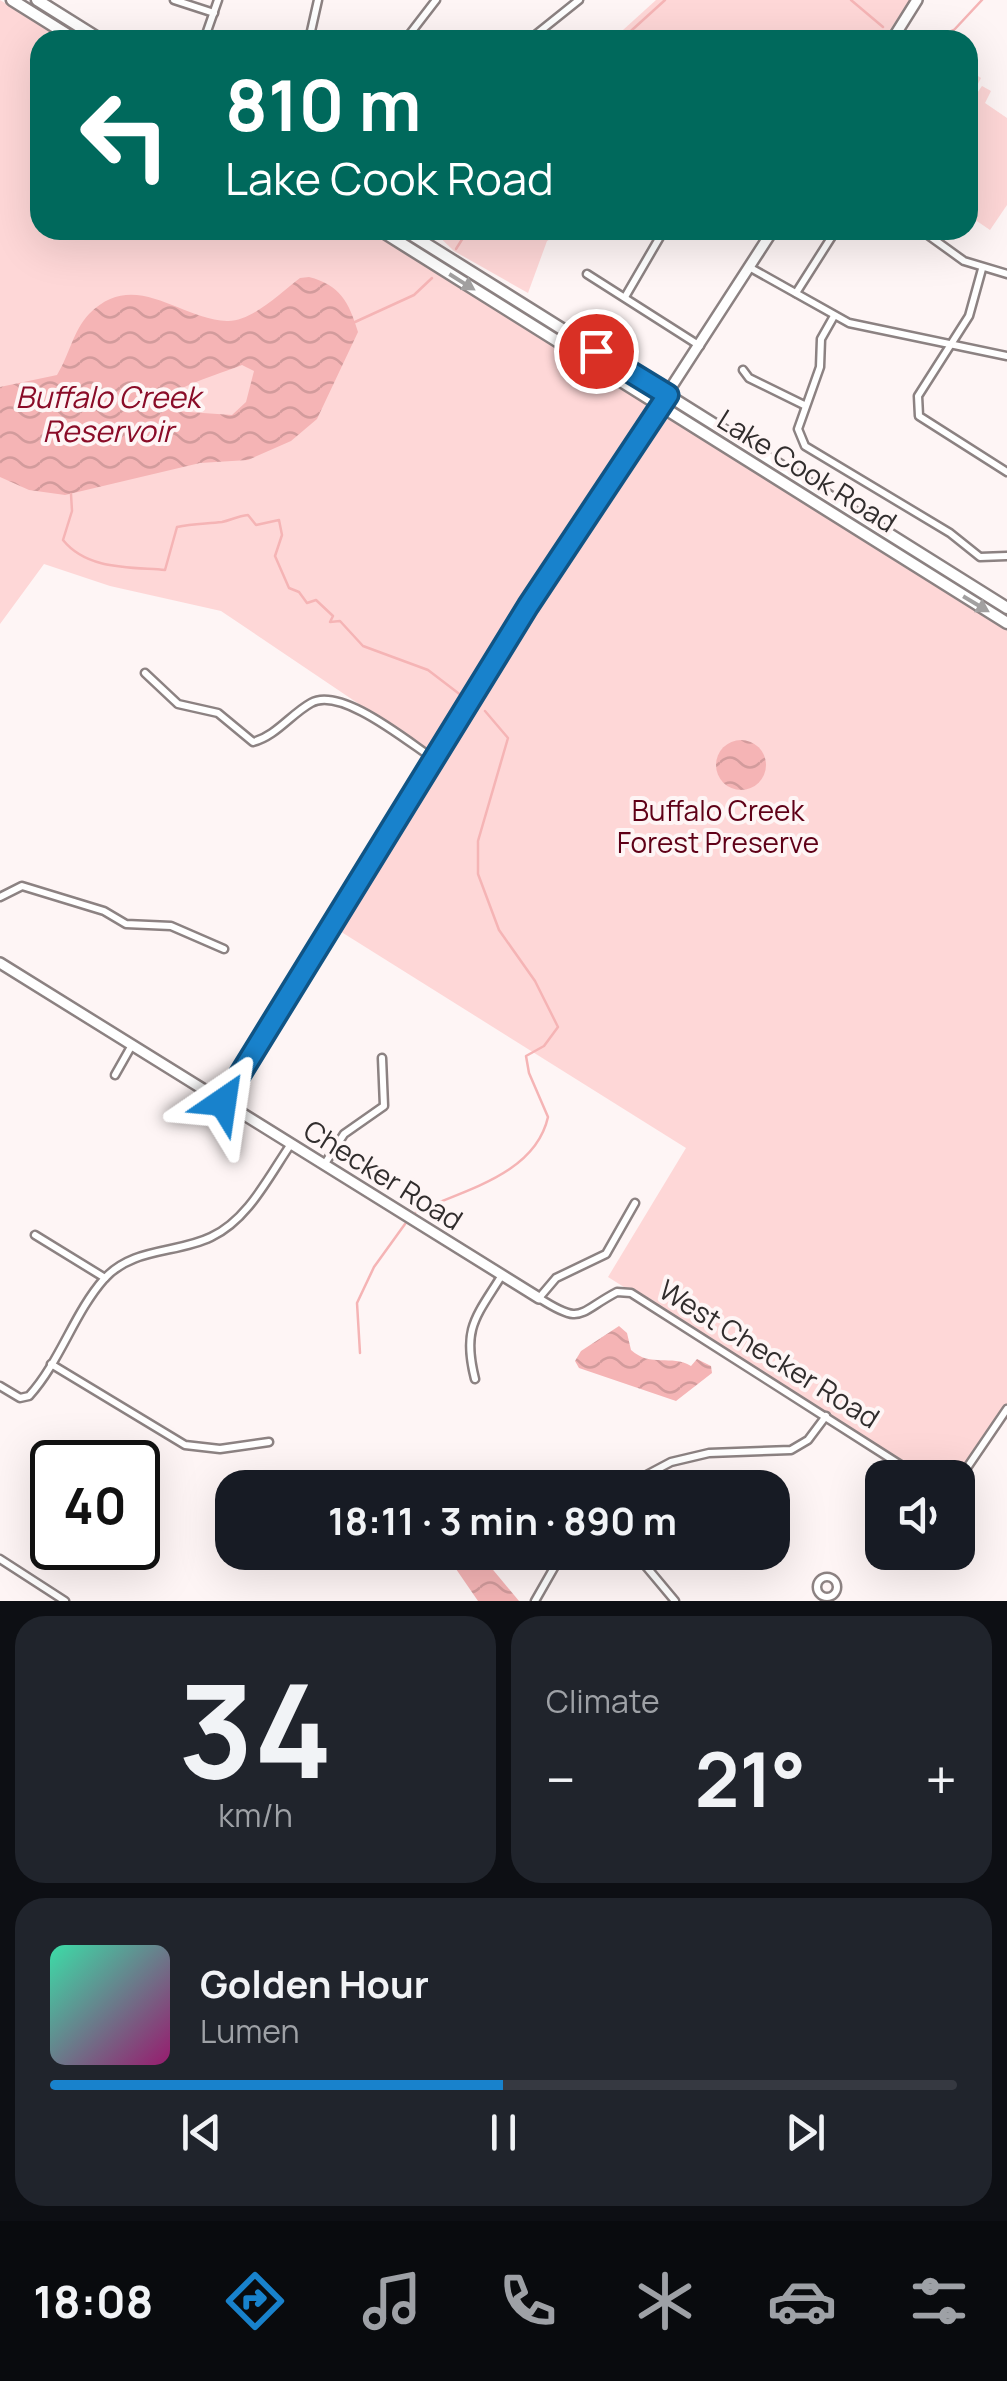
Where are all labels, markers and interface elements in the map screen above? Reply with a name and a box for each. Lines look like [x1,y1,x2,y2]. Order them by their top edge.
text: 810 m [225,56,422,152]
icon: left [60,70,190,200]
text: Lake Cook Road [225,147,554,209]
one-way arrow [449,272,476,290]
pin [554,309,639,394]
icon: arrive [569,324,624,379]
water label: Buffalo Creek Reservoir [16,376,205,451]
street label: Lake Cook Road [711,400,904,540]
one-way arrow [962,595,990,612]
park label: Buffalo Creek Forest Preserve [617,791,819,861]
position arrow [171,1050,275,1154]
street label: Checker Road [297,1110,470,1238]
street label: West Checker Road [652,1270,887,1436]
speed limit sign: 40 [30,1440,160,1570]
map controls [865,1460,975,1570]
button: sound [865,1460,975,1570]
text: 18:11 · 3 min · 890 m [328,1494,677,1546]
text: 34 [178,1639,333,1817]
text: Climate [546,1679,660,1723]
text: 21° [695,1727,806,1830]
text: − [546,1741,576,1817]
text: + [925,1741,957,1817]
text: km/h [218,1793,293,1837]
text: Golden Hour [200,1957,429,2009]
text: Lumen [200,2009,300,2053]
icon: previous [174,2105,229,2160]
icon: pause [476,2105,531,2160]
icon: next [778,2105,833,2160]
icon: directions [220,2266,290,2336]
icon: music [357,2266,427,2336]
icon: phone [493,2266,563,2336]
icon: climate [630,2266,700,2336]
icon: car [767,2266,837,2336]
icon: filters [904,2266,974,2336]
text: 18:08 [33,2270,153,2332]

